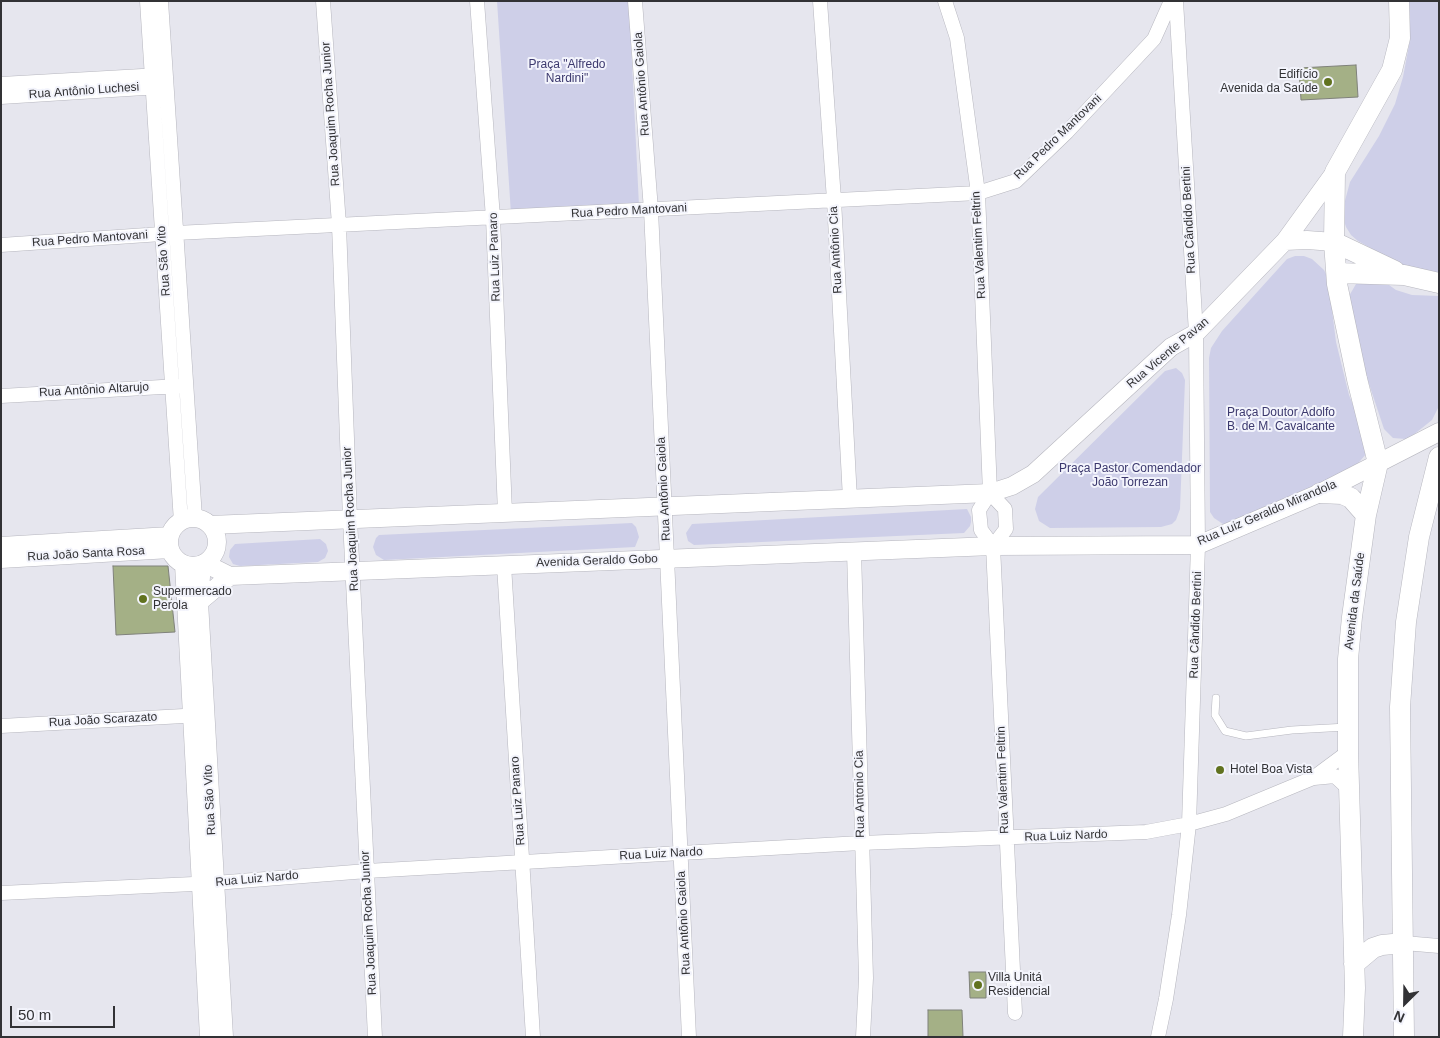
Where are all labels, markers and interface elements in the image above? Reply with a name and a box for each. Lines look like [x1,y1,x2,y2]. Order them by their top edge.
street label: Rua Antônio Gaiola [631,32,653,136]
street label: Rua Joaquim Rocha Junior [319,41,343,187]
park label: Praça "Alfredo Nardini" [529,58,605,86]
place label: Edifício Avenida da Saúde [1220,68,1318,96]
marker: Edifício Avenida da Saúde [1322,76,1334,88]
street label: Rua Antônio Luchesi [28,80,140,102]
street label: Rua Pedro Mantovani [1011,92,1105,182]
street label: Rua Cândido Bertini [1179,166,1199,274]
street label: Rua Valentim Feltrin [969,191,989,299]
street label: Rua Pedro Mantovani [571,201,687,221]
street label: Rua Antônio Cia [827,206,845,294]
street label: Rua Luiz Panaro [486,212,504,302]
street label: Rua São Vito [154,225,174,297]
street label: Rua Pedro Mantovani [32,228,148,250]
street label: Rua Vicente Pavan [1124,315,1212,391]
street label: Rua Antônio Altarujo [39,380,149,400]
park label: Praça Doutor Adolfo B. de M. Cavalcante [1227,406,1335,434]
street label: Rua Antônio Gaiola [654,437,674,541]
street label: Rua Joaquim Rocha Junior [340,446,362,592]
park label: Praça Pastor Comendador João Torrezan [1059,462,1201,490]
street label: Rua Luiz Geraldo Mirandola [1195,477,1339,549]
street label: Rua João Santa Rosa [27,544,145,564]
street label: Avenida Geraldo Gobo [536,552,658,570]
street label: Avenida da Saúde [1342,552,1368,650]
street label: Rua Cândido Bertini [1187,571,1205,679]
place label: Supermercado Perola [153,585,232,613]
marker: Supermercado Perola [137,593,149,605]
street label: Rua João Scarazato [48,710,158,730]
street label: Rua Valentim Feltrin [994,726,1012,834]
street label: Rua Antonio Cia [852,750,868,838]
street label: Rua Luiz Panaro [508,756,528,846]
place label: Hotel Boa Vista [1230,763,1312,777]
street label: Rua São Vito [201,764,219,836]
marker: Hotel Boa Vista [1214,764,1226,776]
street label: Rua Luiz Nardo [1024,827,1108,845]
street label: Rua Luiz Nardo [619,845,703,863]
street label: Rua Joaquim Rocha Junior [358,850,380,996]
street label: Rua Luiz Nardo [215,868,299,890]
street label: Rua Antônio Gaiola [674,871,694,975]
place label: Villa Unitá Residencial [988,971,1050,999]
north arrow [1380,978,1430,1028]
marker: Villa Unitá Residencial [972,979,984,991]
scale bar [12,996,118,1028]
text: 50 m [18,1006,51,1023]
text: N [1391,1007,1407,1026]

